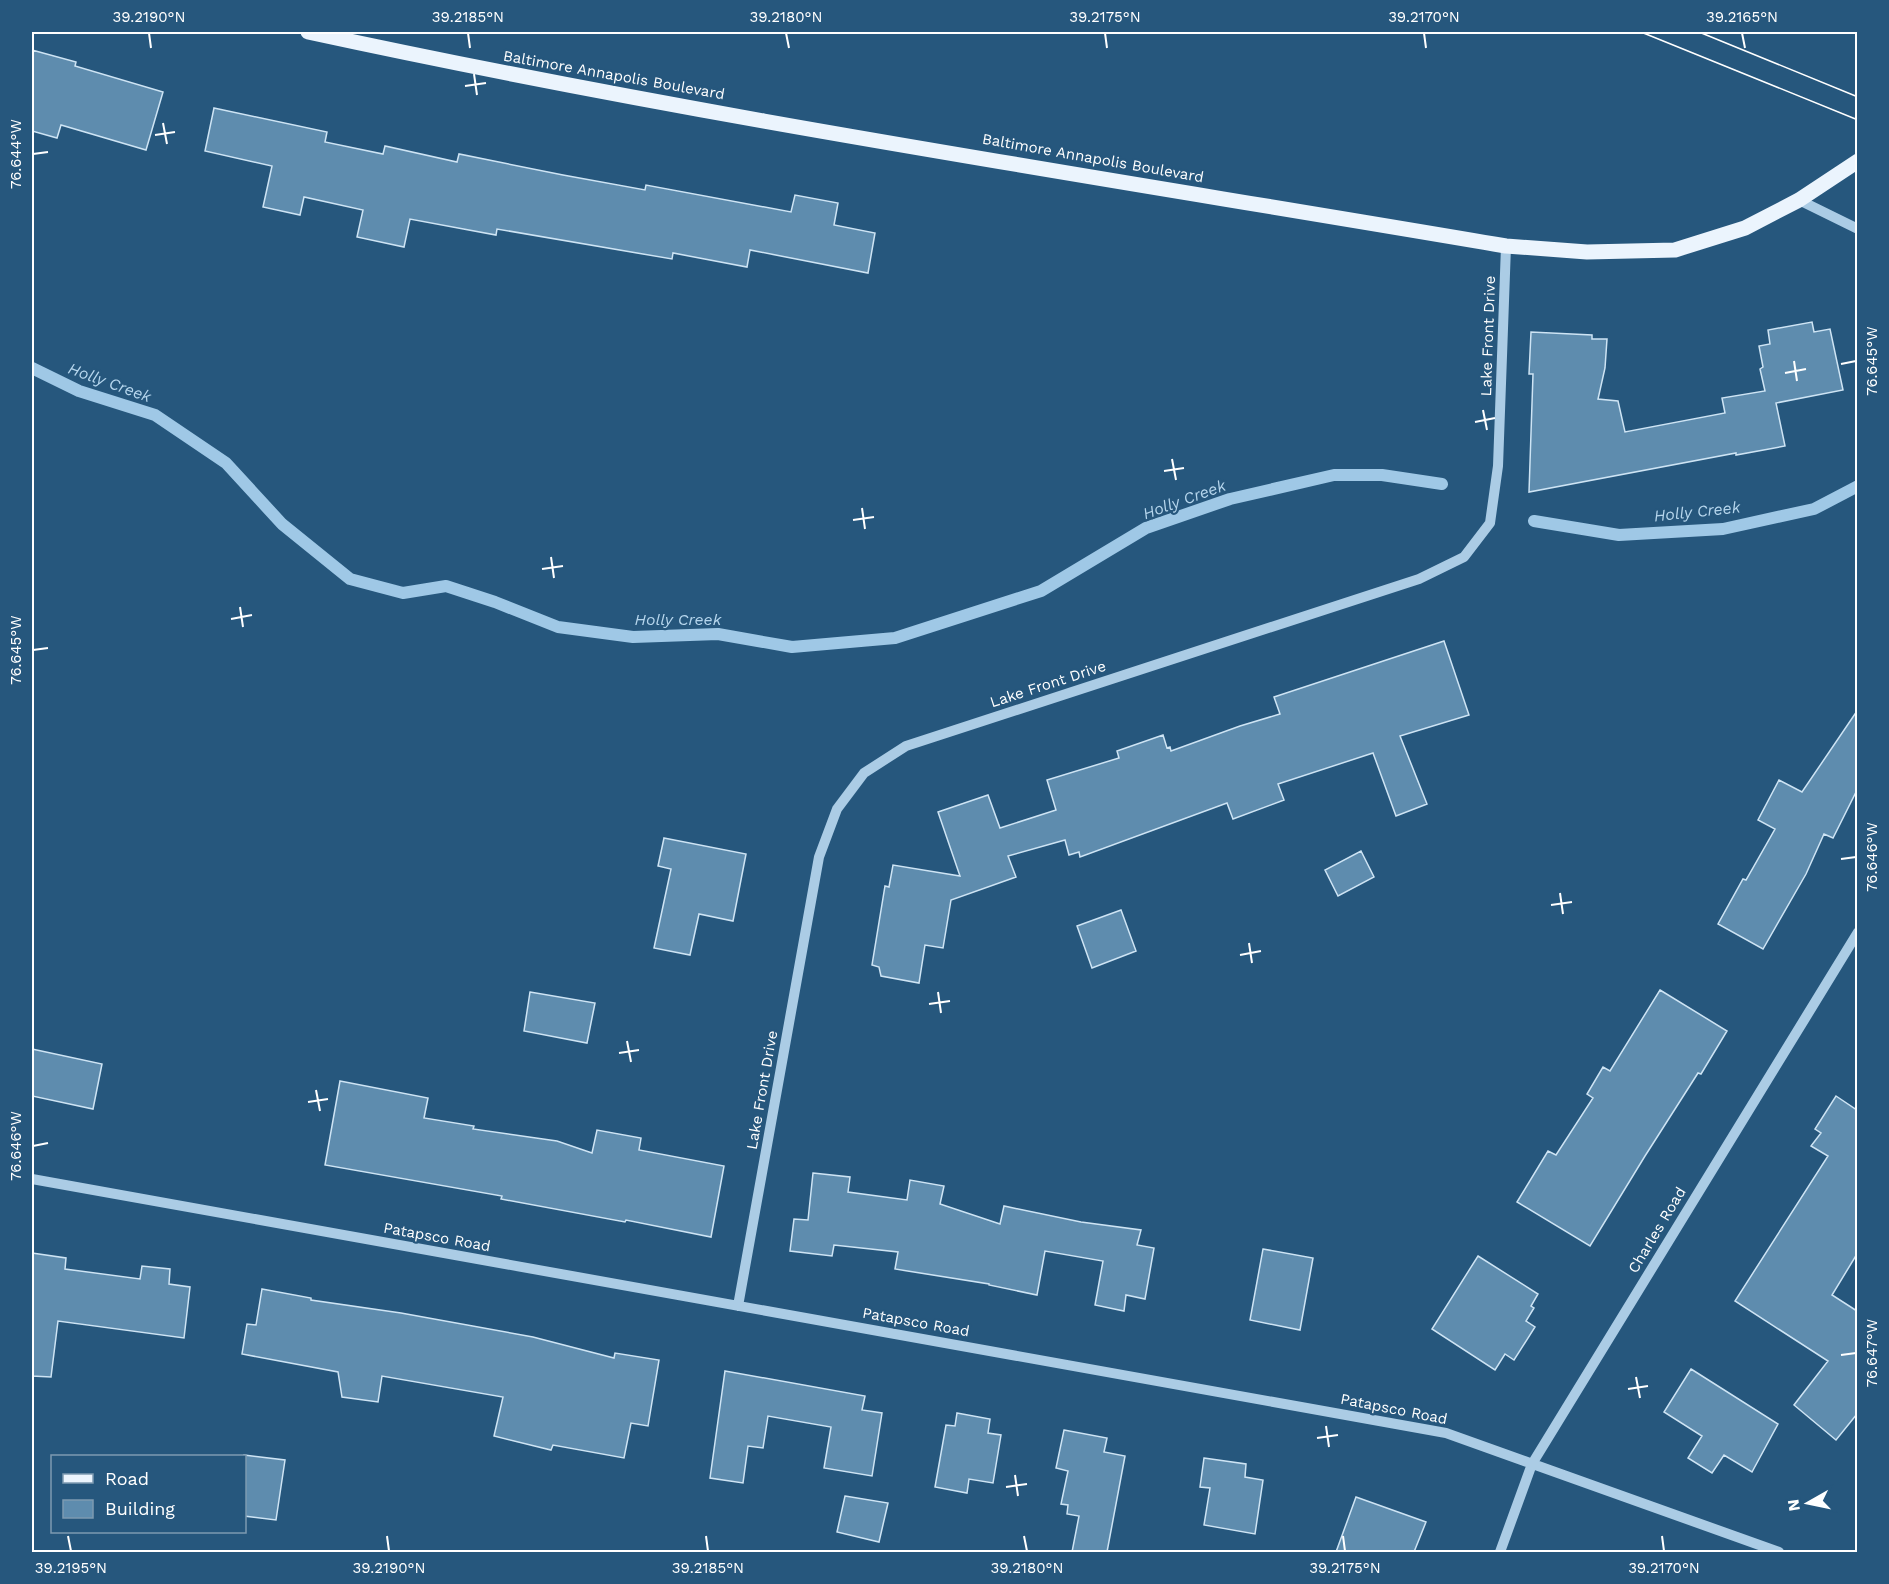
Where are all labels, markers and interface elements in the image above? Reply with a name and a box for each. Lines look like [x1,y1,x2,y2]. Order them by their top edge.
text: 39.2190°N [113,8,185,26]
text: 39.2185°N [432,8,504,26]
text: 39.2180°N [750,8,822,26]
text: 39.2175°N [1069,8,1141,26]
text: 39.2170°N [1388,8,1460,26]
text: 39.2165°N [1706,8,1778,26]
street label: Baltimore Annapolis Boulevard [502,47,726,103]
text: 76.644°W [7,119,25,189]
street label: Baltimore Annapolis Boulevard [981,130,1205,186]
street label: Lake Front Drive [1477,275,1499,397]
text: 76.645°W [1863,326,1881,396]
water label: Holly Creek [66,359,155,407]
water label: Holly Creek [1140,475,1229,523]
water label: Holly Creek [1653,497,1743,525]
water label: Holly Creek [635,610,723,629]
text: 76.645°W [7,615,25,685]
street label: Lake Front Drive [988,657,1108,711]
text: 76.646°W [1863,822,1881,892]
street label: Lake Front Drive [743,1029,781,1151]
text: 76.646°W [7,1111,25,1181]
street label: Charles Road [1624,1184,1690,1276]
street label: Patapsco Road [382,1219,492,1255]
street label: Patapsco Road [861,1304,971,1340]
text: 76.647°W [1863,1319,1881,1387]
street label: Patapsco Road [1339,1390,1449,1428]
legend [51,1455,246,1533]
text: Road [105,1468,149,1489]
north arrow [1778,1473,1838,1533]
text: Building [105,1498,175,1519]
text: N [1783,1498,1804,1513]
text: 39.2195°N [35,1559,107,1577]
text: 39.2190°N [353,1559,425,1577]
text: 39.2185°N [672,1559,744,1577]
text: 39.2180°N [991,1559,1063,1577]
text: 39.2175°N [1309,1559,1381,1577]
text: 39.2170°N [1628,1559,1700,1577]

